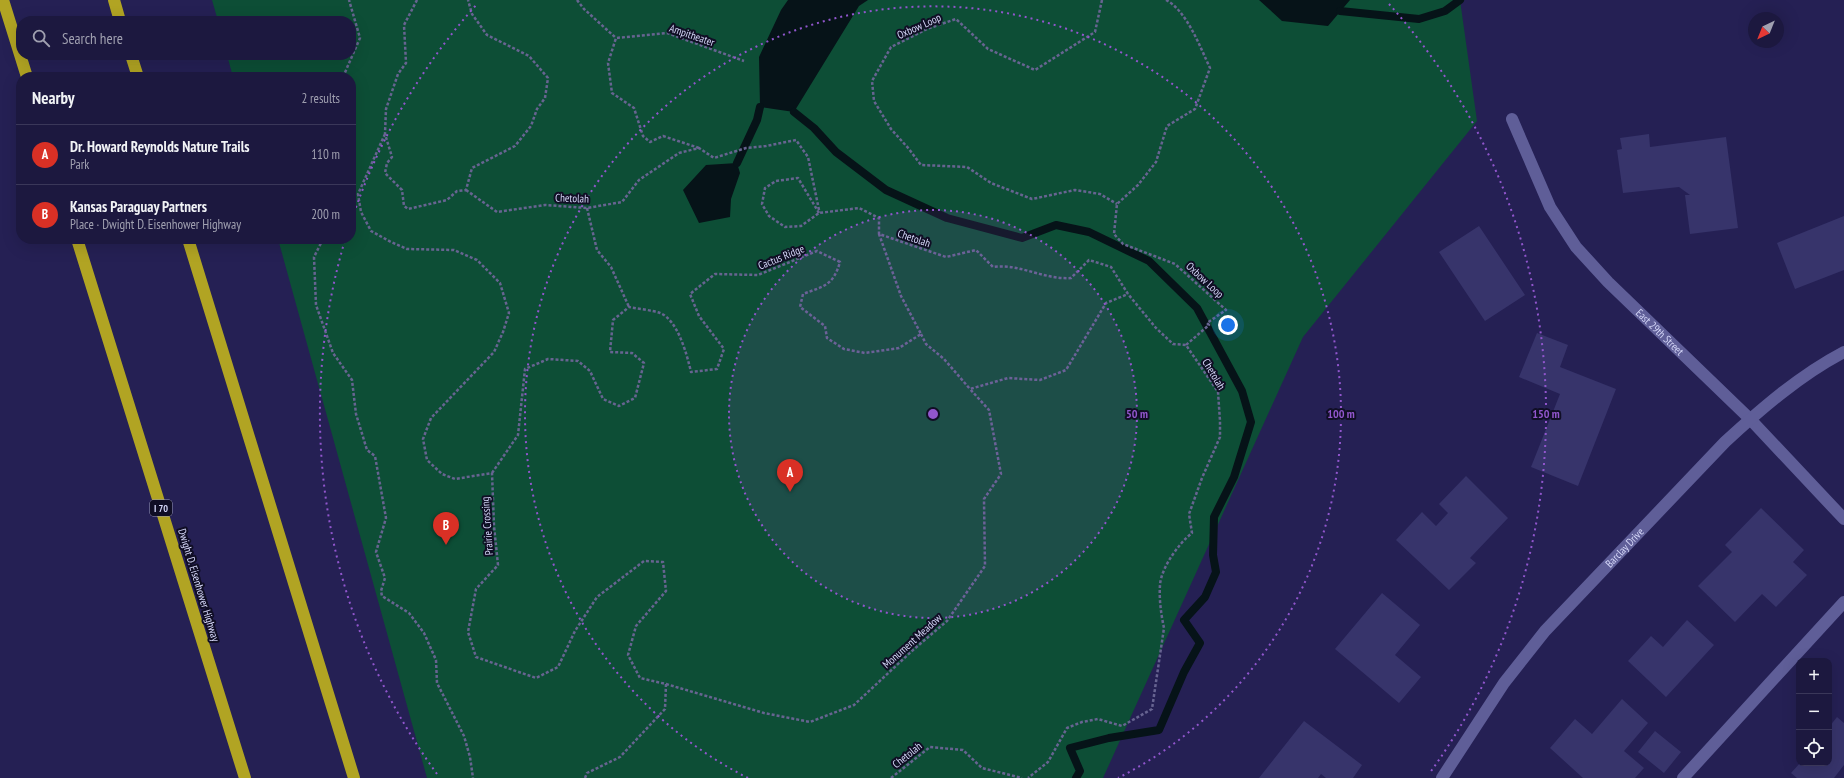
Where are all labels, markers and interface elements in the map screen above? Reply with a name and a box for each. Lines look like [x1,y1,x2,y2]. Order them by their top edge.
street label: Oxbow Loop [895,10,943,42]
north arrow [1748,12,1784,48]
search box [16,16,356,60]
street label: Ampitheater [668,21,716,49]
icon: search [30,27,52,49]
text: Search here [62,29,123,48]
text: Nearby [32,87,75,109]
text: 2 results [301,90,340,107]
text: Dr. Howard Reynolds Nature Trails [70,137,250,156]
text: A [42,146,48,163]
text: 110 m [311,146,340,163]
text: Park [70,156,89,173]
street label: Chetolah [555,190,589,206]
text: Kansas Paraguay Partners [70,197,207,216]
text: B [42,206,48,223]
text: 200 m [311,206,340,223]
text: Place · Dwight D. Eisenhower Highway [70,216,241,233]
street label: Chetolah [896,226,932,250]
street label: Cactus Ridge [756,241,807,273]
street label: Oxbow Loop [1183,259,1227,301]
street label: East 29th Street [1633,306,1687,358]
your location [1218,315,1238,335]
street label: Chetolah [1199,356,1229,392]
text: 50 m [1126,406,1148,421]
text: 100 m [1327,406,1355,421]
text: 150 m [1532,406,1560,421]
centre of rings [926,407,940,421]
pin: A [777,459,803,492]
street label: Prairie Crossing [478,496,496,556]
road number: I 70 [150,500,172,516]
pin: B [433,512,459,545]
street label: Barclay Drive [1602,524,1647,570]
street label: Dwight D. Eisenhower Highway [175,527,223,644]
street label: Monument Meadow [879,610,945,671]
map controls [1796,658,1832,766]
button: + [1796,658,1832,694]
button: − [1796,694,1832,730]
button: locate [1796,730,1832,766]
street label: Chetolah [889,739,925,771]

